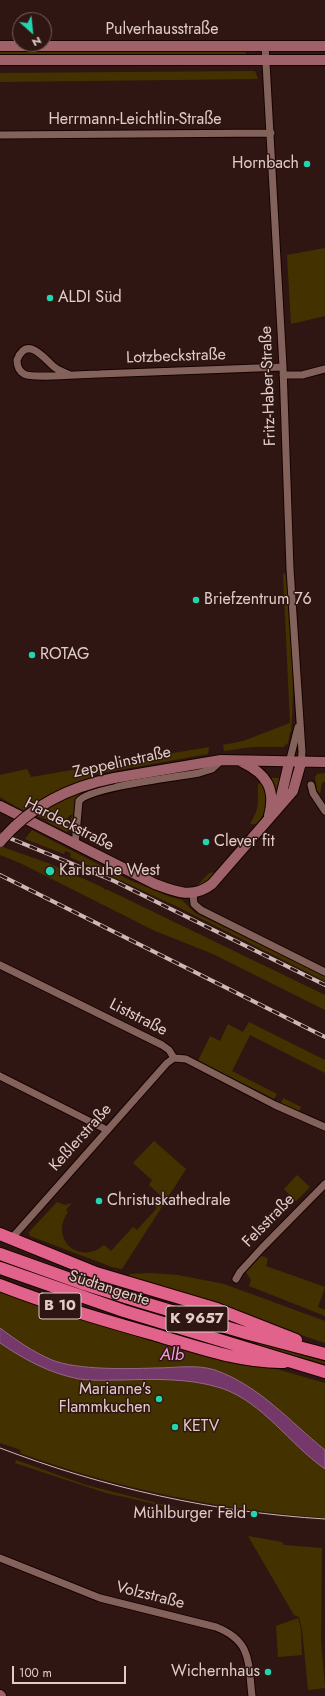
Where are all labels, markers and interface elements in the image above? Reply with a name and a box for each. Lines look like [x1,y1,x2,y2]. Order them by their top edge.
north arrow [12,12,52,52]
street label: Pulverhausstraße [106,20,218,40]
text: N [29,33,45,51]
street label: Herrmann-Leichtlin-Straße [48,110,222,130]
place label: Hornbach [232,154,299,174]
marker: Hornbach [302,159,312,169]
place label: ALDI Süd [58,288,122,308]
marker: ALDI Süd [45,293,55,303]
street label: Fritz-Haber-Straße [257,326,281,446]
street label: Lotzbeckstraße [126,346,226,368]
place label: Briefzentrum 76 [204,590,312,610]
marker: Briefzentrum 76 [191,595,201,605]
place label: ROTAG [40,645,89,665]
marker: ROTAG [27,650,37,660]
street label: Zeppelinstraße [71,743,173,783]
street label: Hardeckstraße [21,794,117,856]
place label: Clever fit [214,832,275,852]
marker: Clever fit [201,837,211,847]
place label: Karlsruhe West [59,861,160,881]
marker: Karlsruhe West [44,865,56,877]
street label: Liststraße [106,995,170,1041]
street label: Keßlerstraße [46,1100,116,1176]
street label: Felsstraße [239,1190,299,1252]
place label: Christuskathedrale [107,1191,231,1211]
marker: Christuskathedrale [94,1196,104,1206]
street label: Südtangente [66,1267,152,1311]
road number: B 10 [39,1293,81,1319]
road number: K 9657 [166,1306,228,1332]
water label: Alb [160,1346,184,1366]
place label: Marianne's Flammkuchen [59,1380,151,1418]
marker: Marianne's Flammkuchen [154,1394,164,1404]
place label: KETV [183,1417,219,1437]
marker: KETV [170,1422,180,1432]
place label: Mühlburger Feld [134,1504,246,1524]
marker: Mühlburger Feld [249,1509,259,1519]
street label: Volzstraße [114,1578,186,1614]
scale bar [14,1658,128,1684]
place label: Wichernhaus [171,1662,260,1682]
text: 100 m [19,1664,52,1682]
marker: Wichernhaus [263,1667,273,1677]

